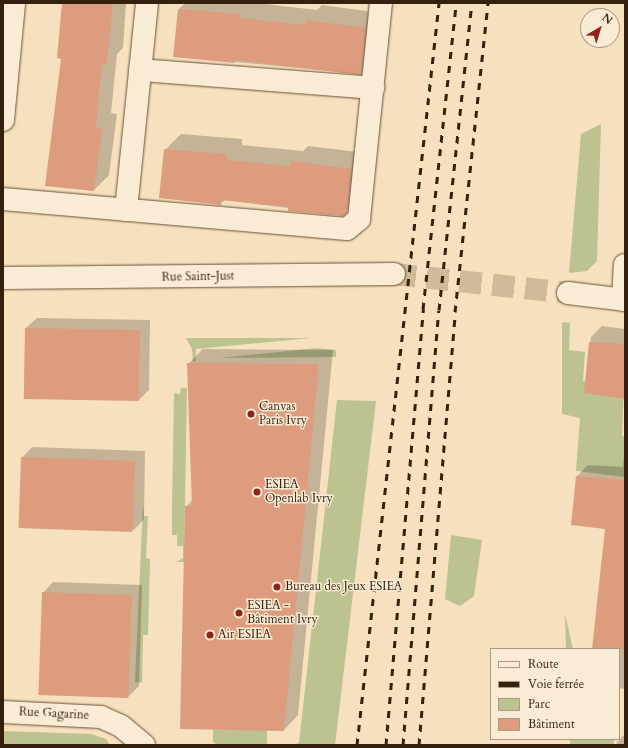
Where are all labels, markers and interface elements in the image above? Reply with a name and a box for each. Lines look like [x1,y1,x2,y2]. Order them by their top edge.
north arrow [580,8,620,48]
text: N [599,10,615,28]
street label: Rue Saint-Just [162,269,234,285]
place label: Canvas Paris Ivry [259,400,307,428]
marker: Canvas Paris Ivry [246,409,256,419]
place label: ESIEA Openlab Ivry [265,478,333,506]
marker: ESIEA Openlab Ivry [252,487,262,497]
place label: Bureau des Jeux ESIEA [285,580,402,594]
marker: Bureau des Jeux ESIEA [272,582,282,592]
place label: ESIEA - Bâtiment Ivry [247,599,318,627]
marker: ESIEA - Bâtiment Ivry [234,608,244,618]
place label: Air ESIEA [218,628,271,642]
marker: Air ESIEA [205,630,215,640]
legend [490,648,620,740]
text: Route [528,656,559,672]
text: Voie ferrée [528,676,584,692]
text: Parc [528,696,550,712]
street label: Rue Gagarine [19,705,89,723]
text: Bâtiment [528,716,575,732]

